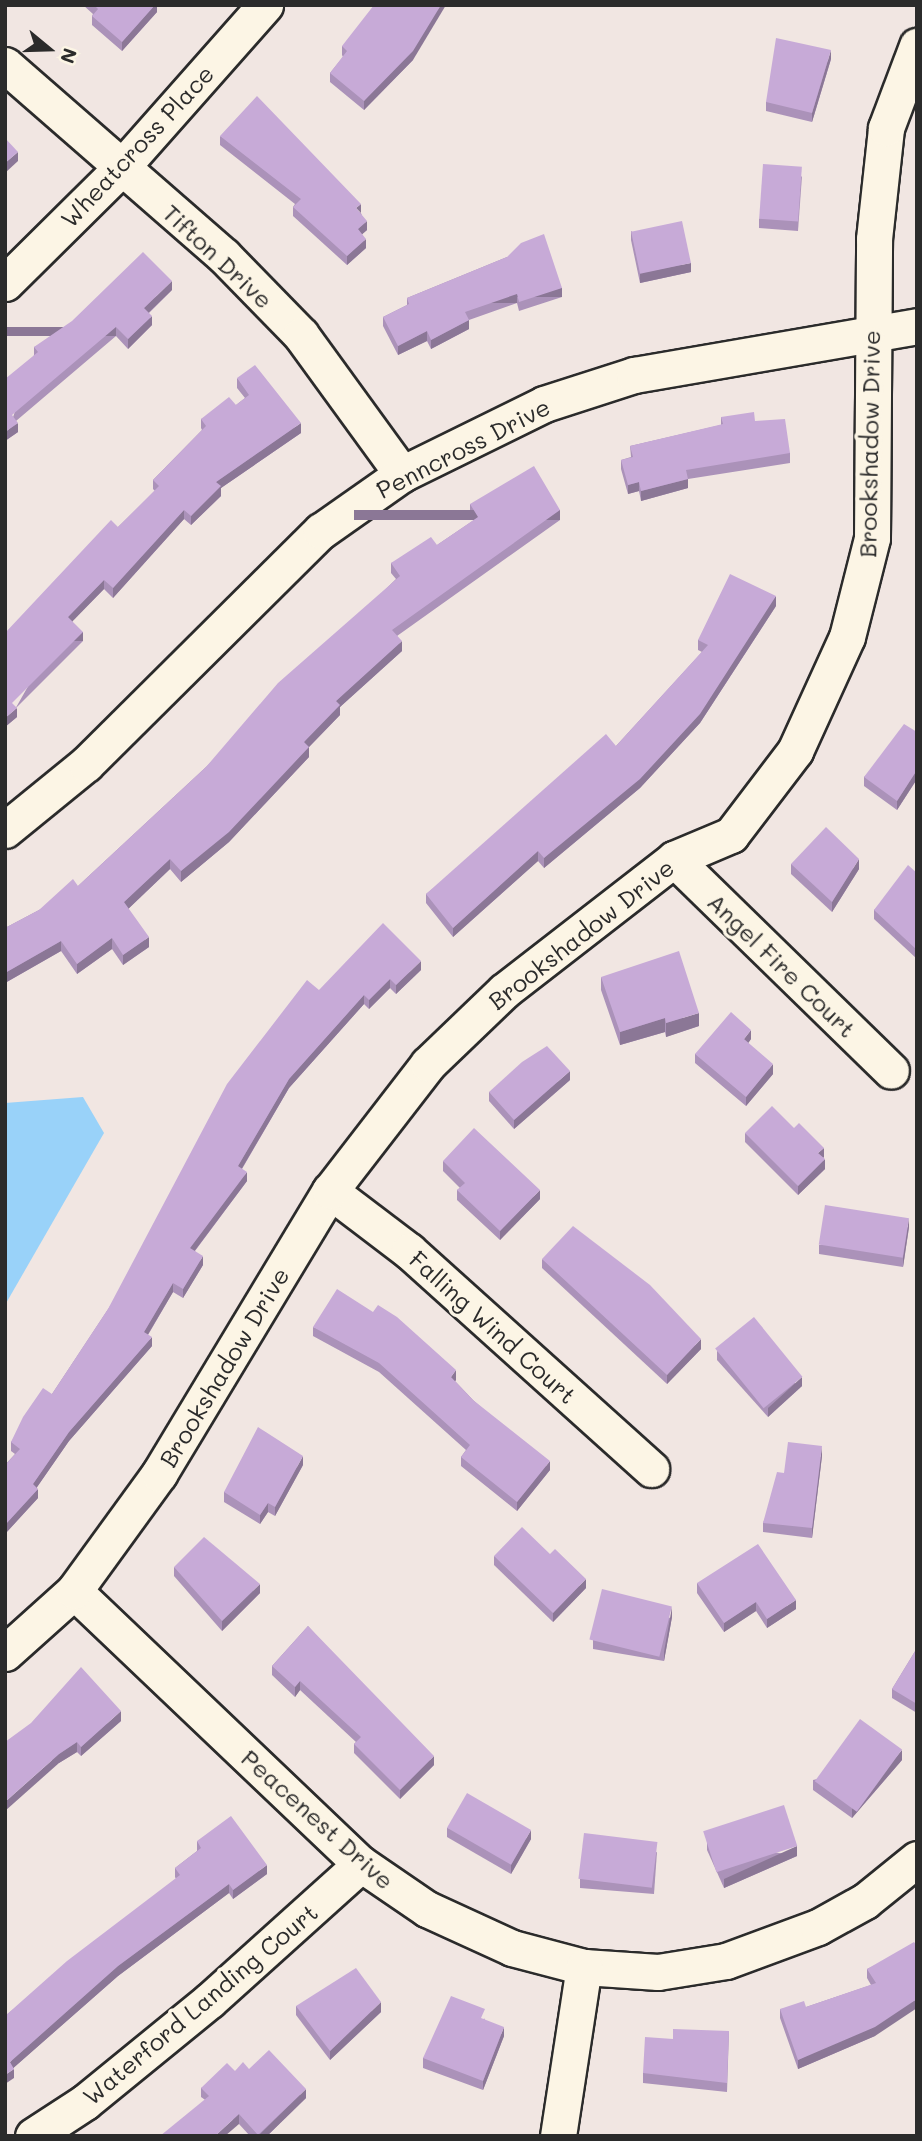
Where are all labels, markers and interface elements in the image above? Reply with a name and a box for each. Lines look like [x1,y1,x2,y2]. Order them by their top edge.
north arrow [14,14,84,84]
text: N [55,45,83,67]
street label: Wheatcross Place [55,59,219,233]
street label: Tifton Drive [157,198,279,314]
street label: Brookshadow Drive [853,330,885,558]
street label: Penncross Drive [371,392,555,504]
street label: Brookshadow Drive [482,853,680,1015]
street label: Angel Fire Court [702,887,862,1043]
street label: Falling Wind Court [404,1245,582,1409]
street label: Brookshadow Drive [153,1262,295,1472]
street label: Peacenest Drive [236,1743,400,1895]
street label: Waterford Landing Court [77,1897,323,2111]

